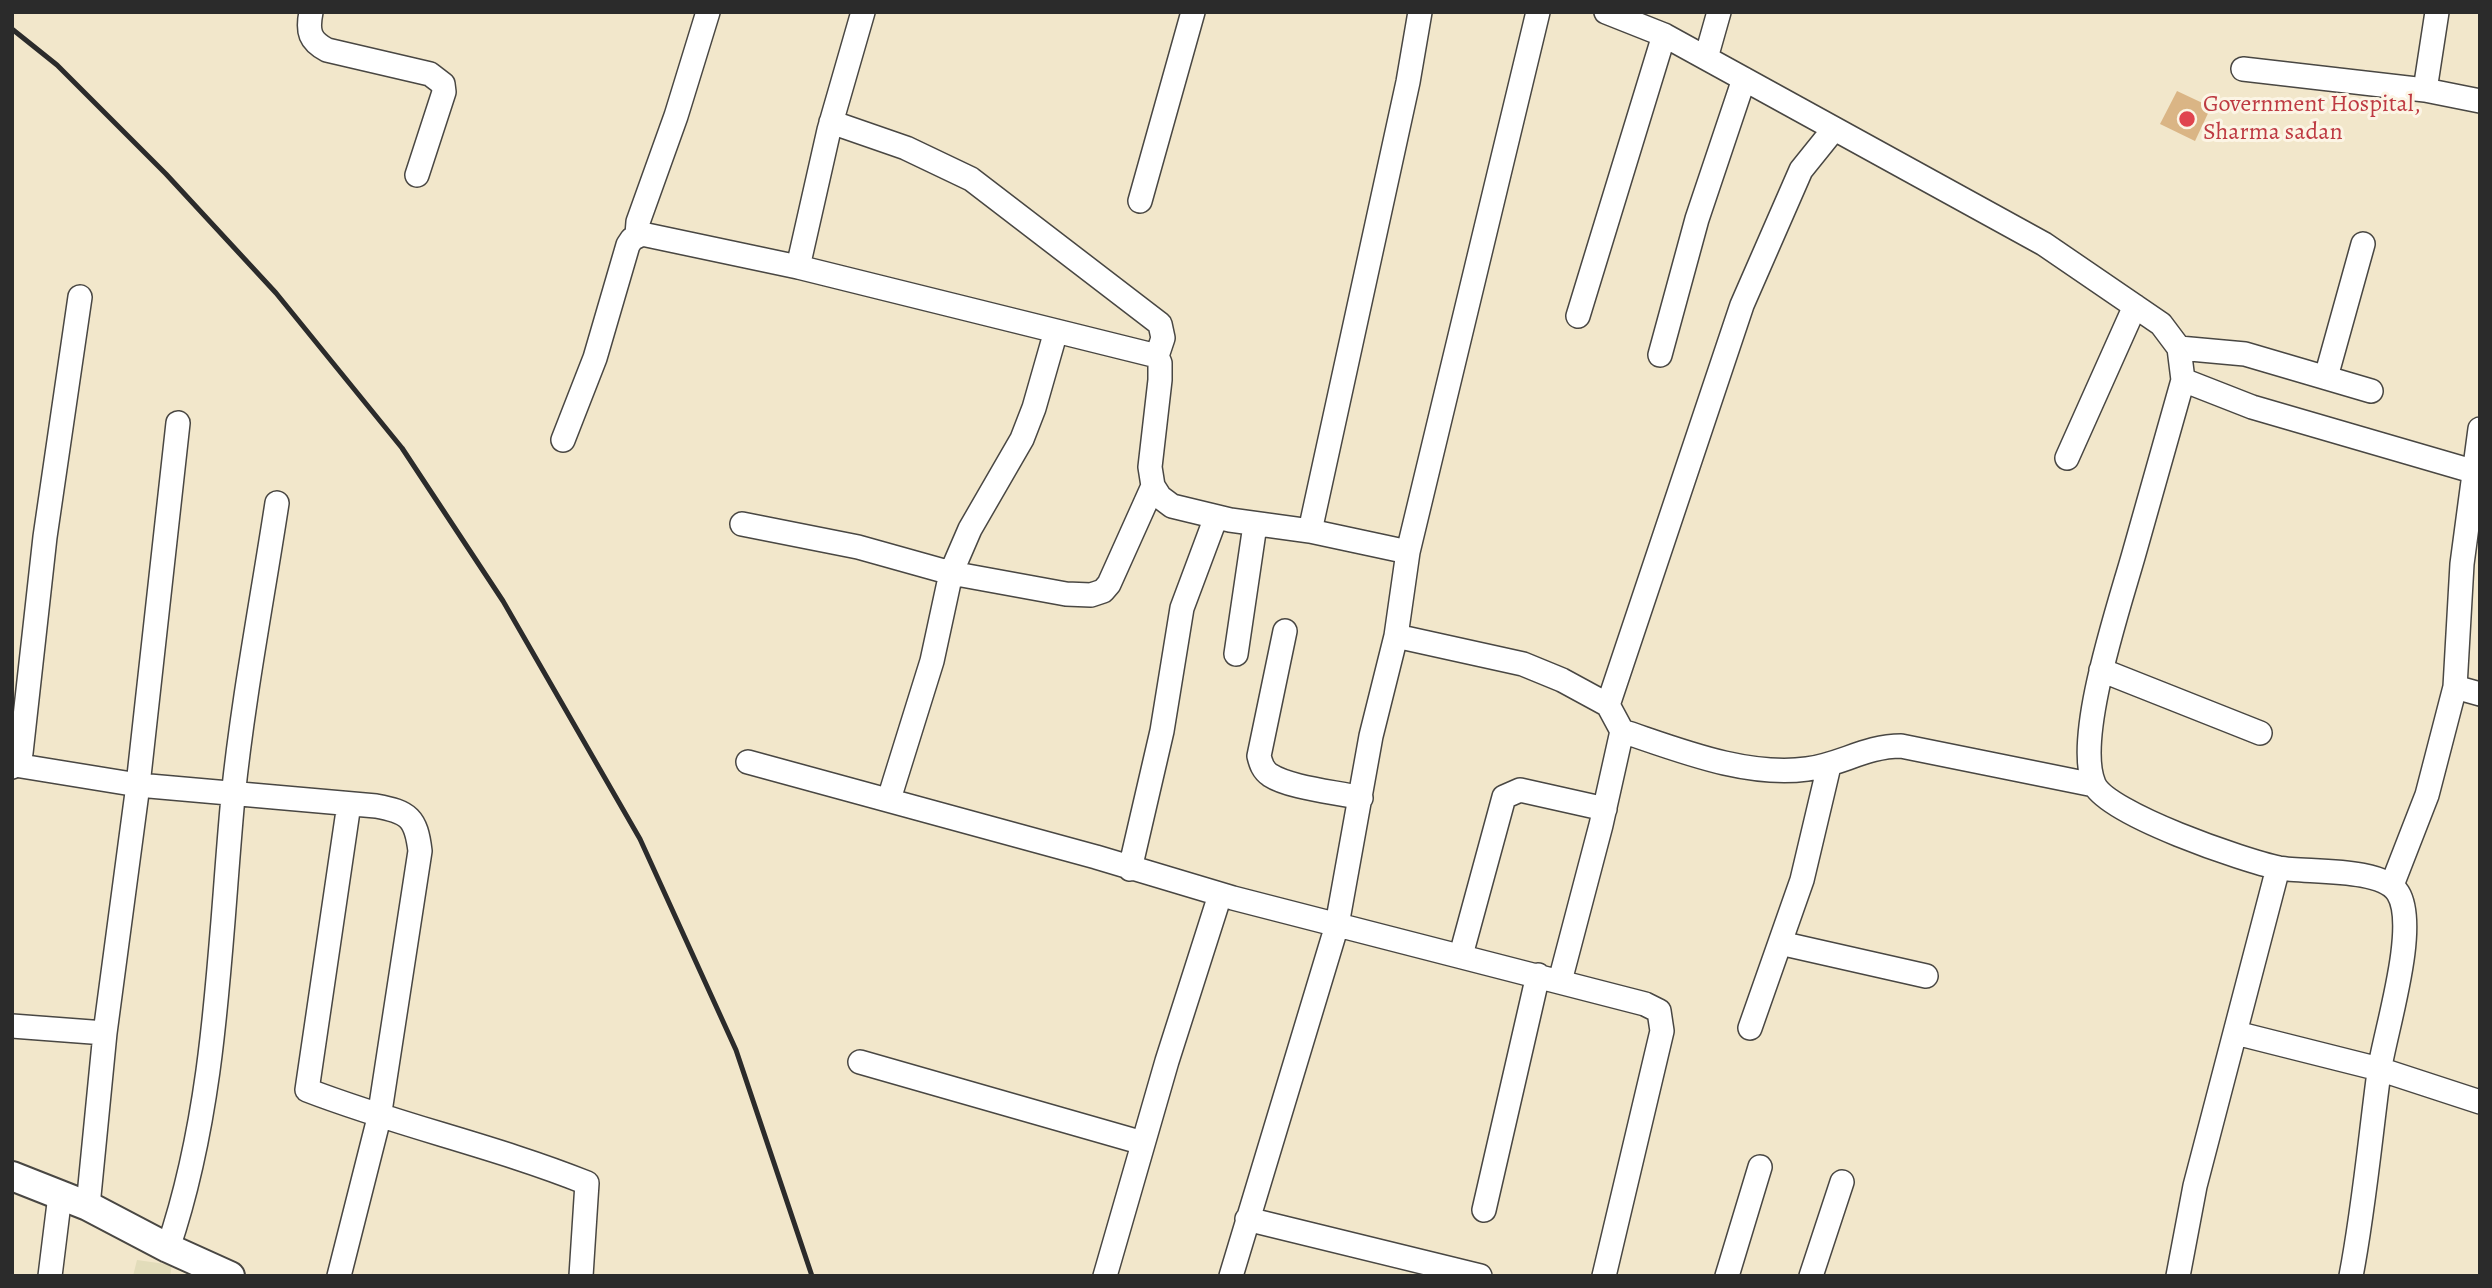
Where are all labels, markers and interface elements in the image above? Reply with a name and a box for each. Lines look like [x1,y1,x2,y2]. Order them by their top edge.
place label: Government Hospital, Sharma sadan [2203,91,2421,147]
marker: Government Hospital, Sharma sadan [2177,109,2197,129]

